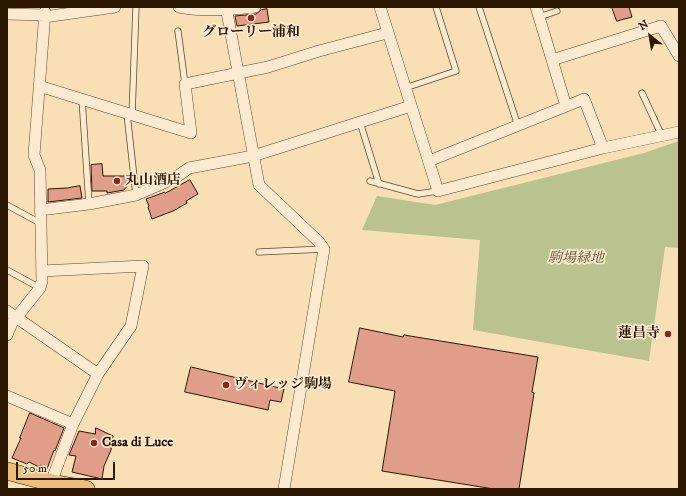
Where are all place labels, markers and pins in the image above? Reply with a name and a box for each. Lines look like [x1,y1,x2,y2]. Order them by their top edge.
marker: グローリー浦和 [246,13,256,23]
place label: グローリー浦和 [202,25,300,41]
place label: 丸山酒店 [125,173,181,189]
marker: 丸山酒店 [112,176,122,186]
place label: 蓮昌寺 [618,326,660,342]
marker: 蓮昌寺 [663,329,673,339]
place label: ヴィレッジ駒場 [234,377,332,393]
marker: ヴィレッジ駒場 [221,380,231,390]
place label: Casa di Luce [102,435,173,451]
marker: Casa di Luce [89,438,99,448]

